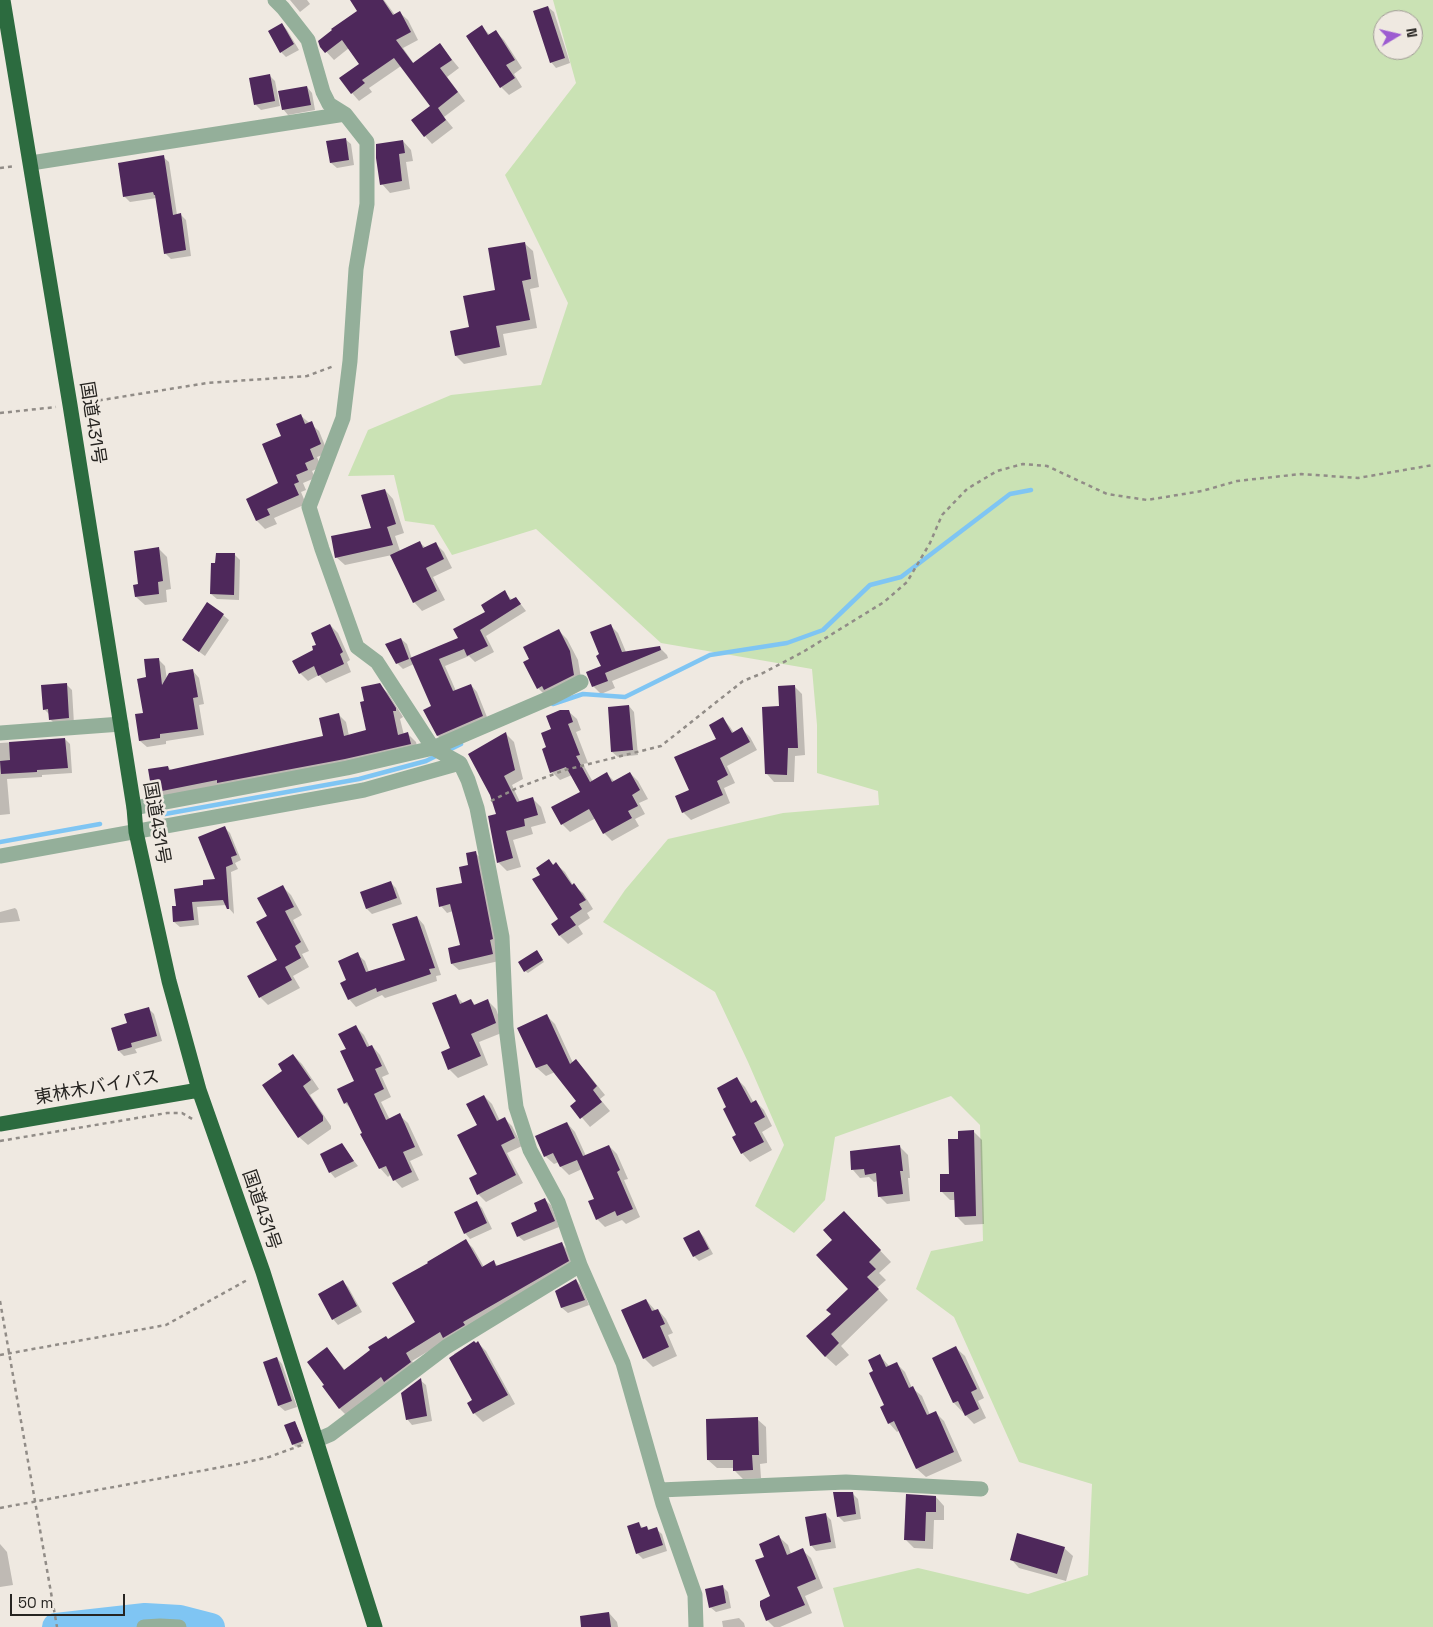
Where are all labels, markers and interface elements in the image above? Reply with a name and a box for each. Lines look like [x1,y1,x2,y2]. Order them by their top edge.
north arrow [1373,10,1423,60]
text: N [1402,27,1421,39]
street label: 国道431号 [75,380,109,466]
street label: 国道431号 [138,780,174,866]
street label: 東林木バイパス [33,1066,161,1110]
street label: 国道431号 [237,1167,285,1253]
scale bar [12,1584,128,1616]
text: 50 m [18,1593,53,1612]

